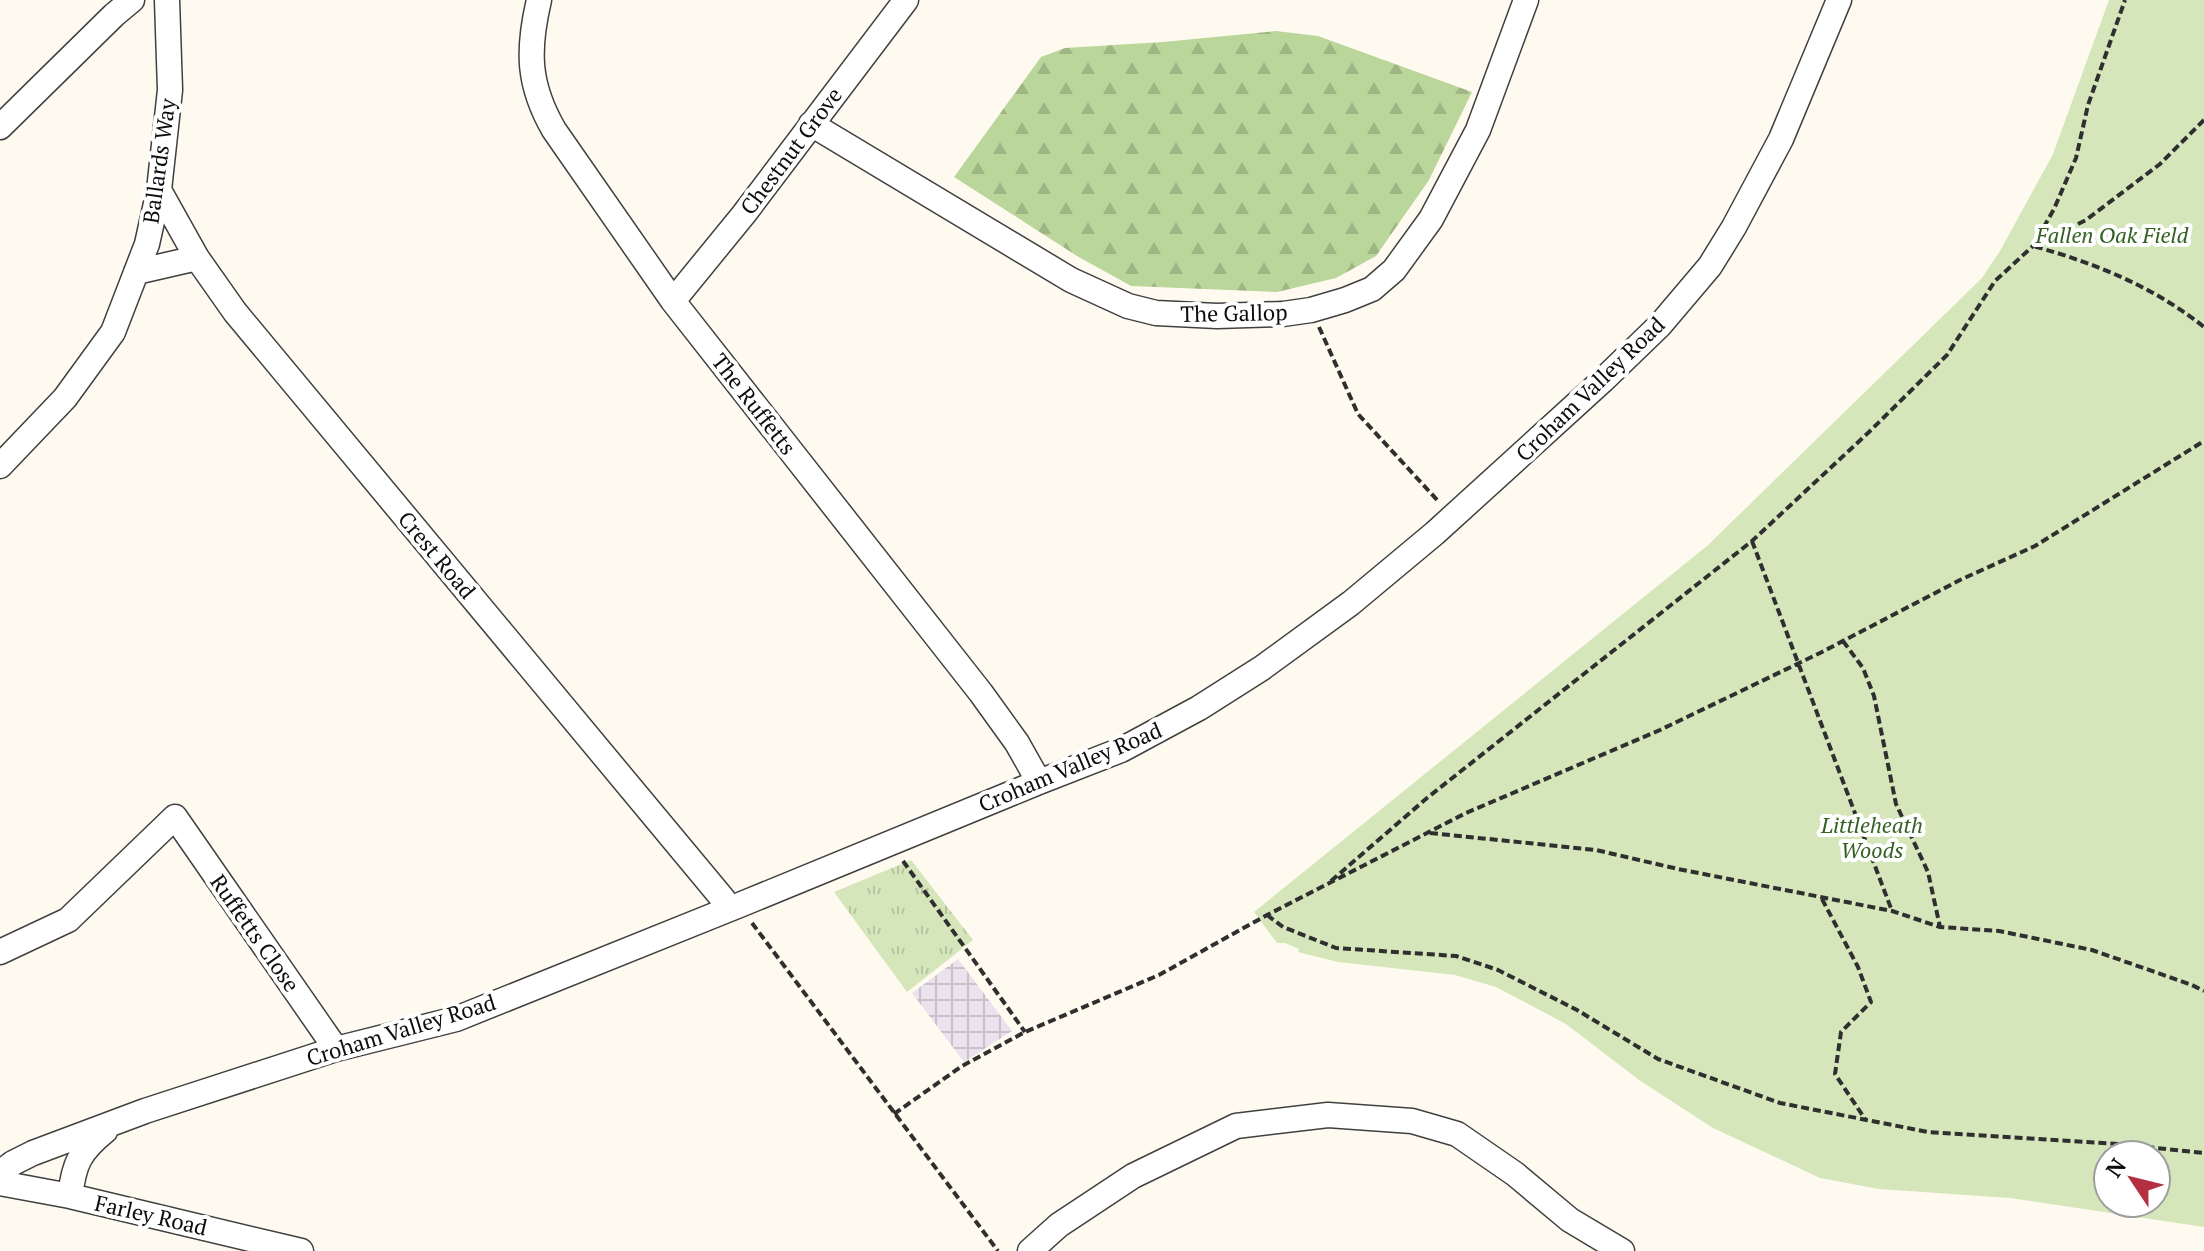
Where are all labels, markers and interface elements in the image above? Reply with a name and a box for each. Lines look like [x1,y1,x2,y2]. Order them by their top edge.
street label: Chestnut Grove [733,81,848,220]
street label: Ballards Way [135,96,182,225]
park label: Fallen Oak Field [2035,220,2190,249]
street label: The Gallop [1180,297,1288,328]
street label: Croham Valley Road [1509,310,1670,467]
street label: The Ruffetts [706,347,803,460]
street label: Crest Road [392,505,482,605]
street label: Croham Valley Road [974,715,1166,818]
park label: Littleheath Woods [1820,810,1923,864]
street label: Ruffetts Close [204,868,307,997]
street label: Croham Valley Road [303,987,499,1072]
north arrow [2092,1139,2172,1219]
text: N [2099,1152,2132,1182]
street label: Farley Road [92,1188,210,1242]

